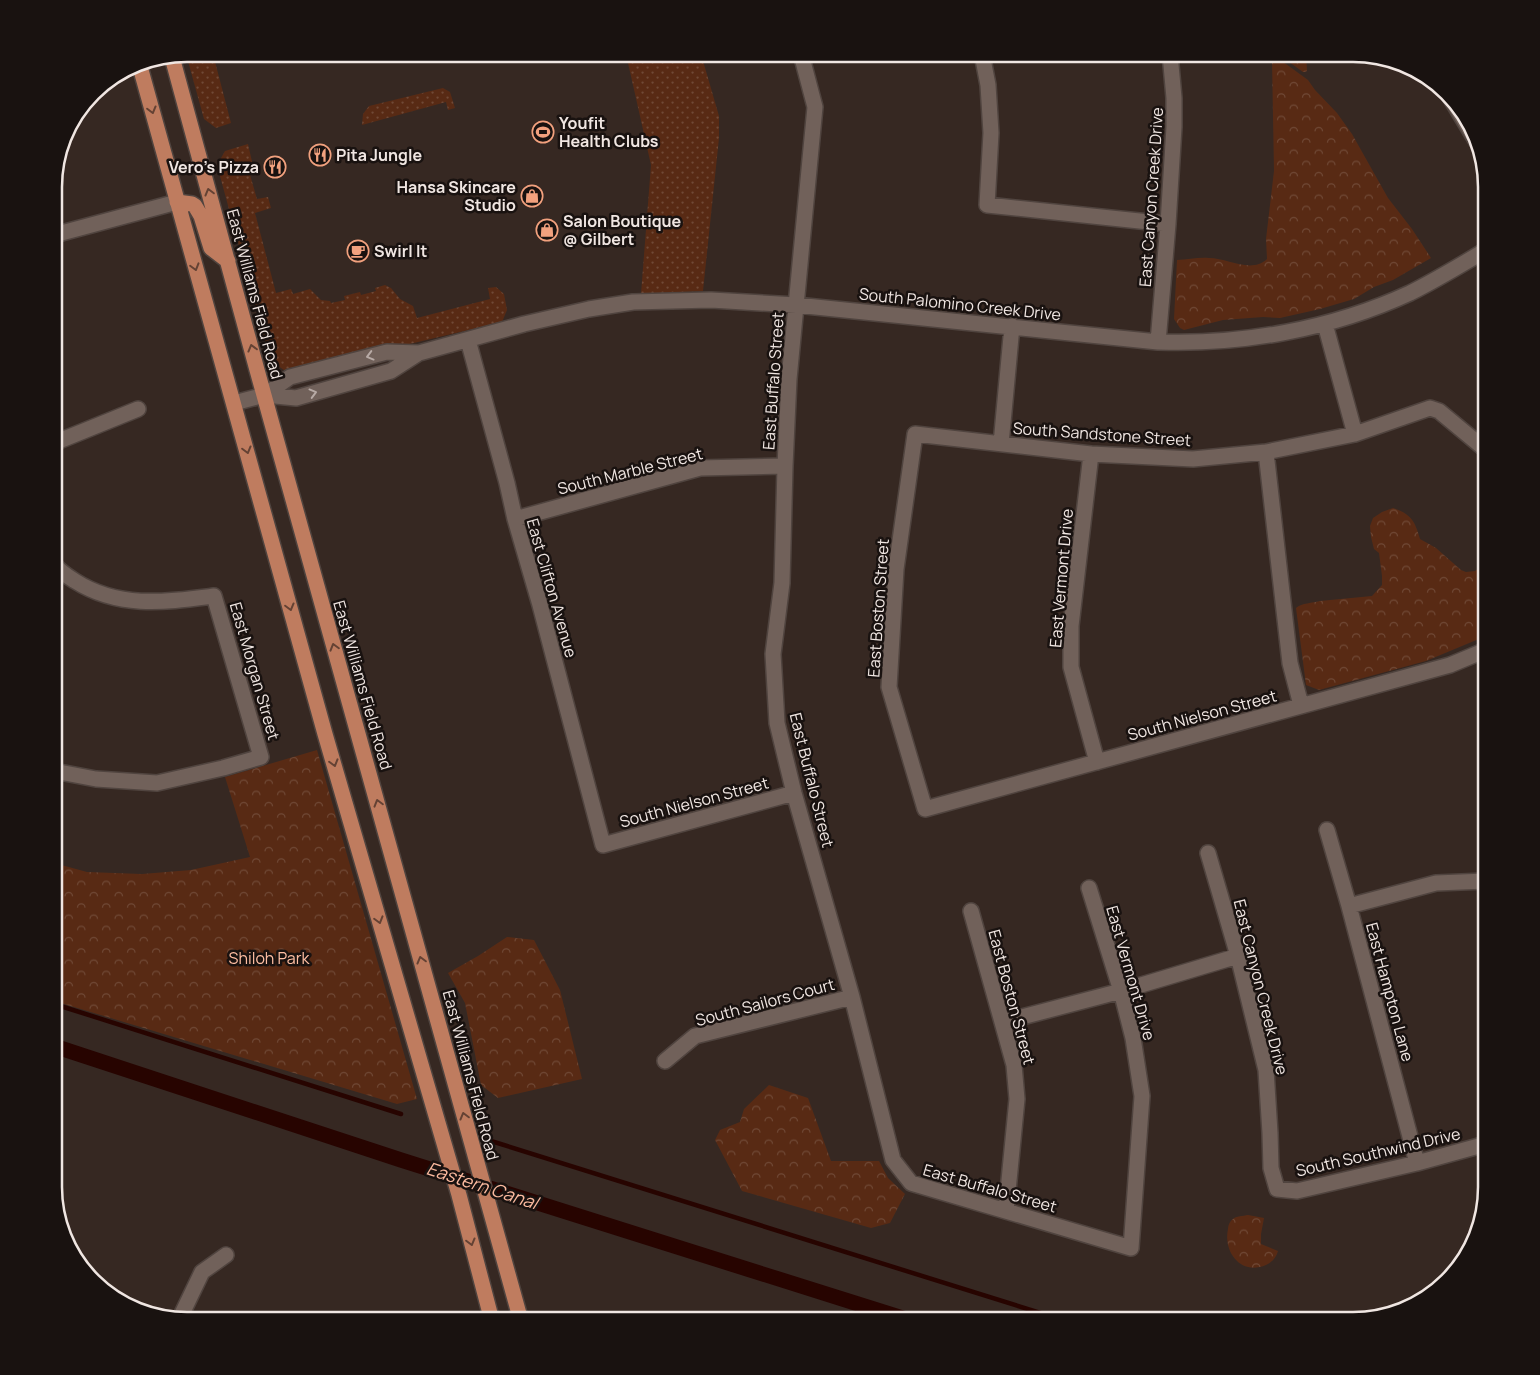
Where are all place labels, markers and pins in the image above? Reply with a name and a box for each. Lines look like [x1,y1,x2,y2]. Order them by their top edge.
place label: Youfit Health Clubs [559,112,659,152]
sports icon: Youfit Health Clubs [531,120,555,144]
restaurant icon: Pita Jungle [308,143,332,167]
place label: Pita Jungle [336,144,422,166]
restaurant icon: Vero’s Pizza [263,155,287,179]
place label: Vero’s Pizza [169,156,259,178]
place label: Hansa Skincare Studio [397,176,516,216]
shop icon: Hansa Skincare Studio [520,184,544,208]
place label: Salon Boutique @ Gilbert [563,210,682,250]
shop icon: Salon Boutique @ Gilbert [535,218,559,242]
cafe icon: Swirl It [346,239,370,263]
place label: Swirl It [374,240,427,262]

